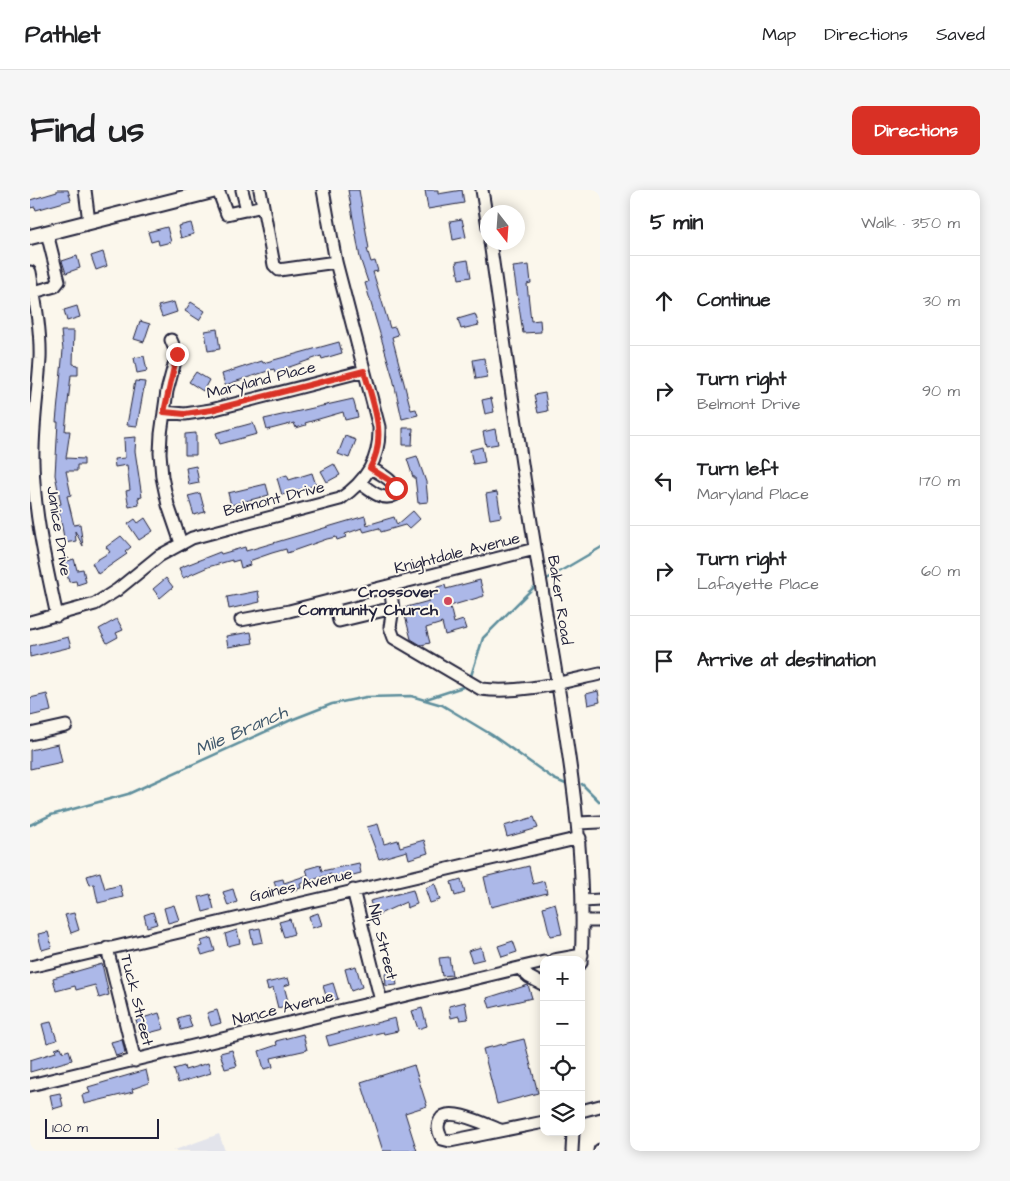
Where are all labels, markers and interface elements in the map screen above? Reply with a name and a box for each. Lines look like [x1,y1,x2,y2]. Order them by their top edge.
text: Pathlet [25,18,101,52]
text: Map [762,22,796,47]
text: Directions [824,22,908,47]
text: Saved [936,22,985,47]
text: Find us [30,106,144,155]
button: Directions [852,106,980,155]
north arrow [480,205,525,250]
text: 5 min [650,208,703,237]
text: Walk · 350 m [861,212,960,234]
icon: ahead [650,287,678,315]
text: Continue [697,287,771,314]
text: 30 m [923,290,960,312]
route end [166,343,189,366]
street label: Maryland Place [204,356,319,405]
text: Turn right [697,366,786,393]
icon: right [650,377,678,405]
text: 90 m [922,380,960,402]
text: Belmont Drive [697,393,800,415]
text: Turn left [697,456,778,483]
icon: left [650,467,678,495]
text: 170 m [919,470,960,492]
street label: Belmont Drive [221,476,327,522]
route start [385,477,408,500]
text: Maryland Place [697,483,809,505]
street label: Janice Drive [41,484,77,578]
street label: Knightdale Avenue [392,527,523,580]
text: Turn right [697,546,786,573]
street label: Baker Road [542,554,578,646]
icon: right [650,557,678,585]
text: 60 m [921,560,960,582]
text: Lafayette Place [697,573,819,595]
place label: Crossover Community Church [298,581,439,622]
marker: Crossover Community Church [442,595,454,607]
icon: arrive [650,647,678,675]
text: Arrive at destination [697,647,876,674]
water label: Mile Branch [191,699,292,762]
street label: Gaines Avenue [248,862,355,907]
street label: Nip Street [363,902,403,983]
street label: Tuck Street [115,952,159,1049]
map controls [540,956,585,1136]
button: + [540,956,585,1001]
street label: Nance Avenue [230,985,336,1031]
button: − [540,1001,585,1046]
button: locate [540,1046,585,1091]
button: layers [540,1091,585,1136]
scale bar [45,1116,159,1139]
text: 100 m [52,1118,88,1138]

